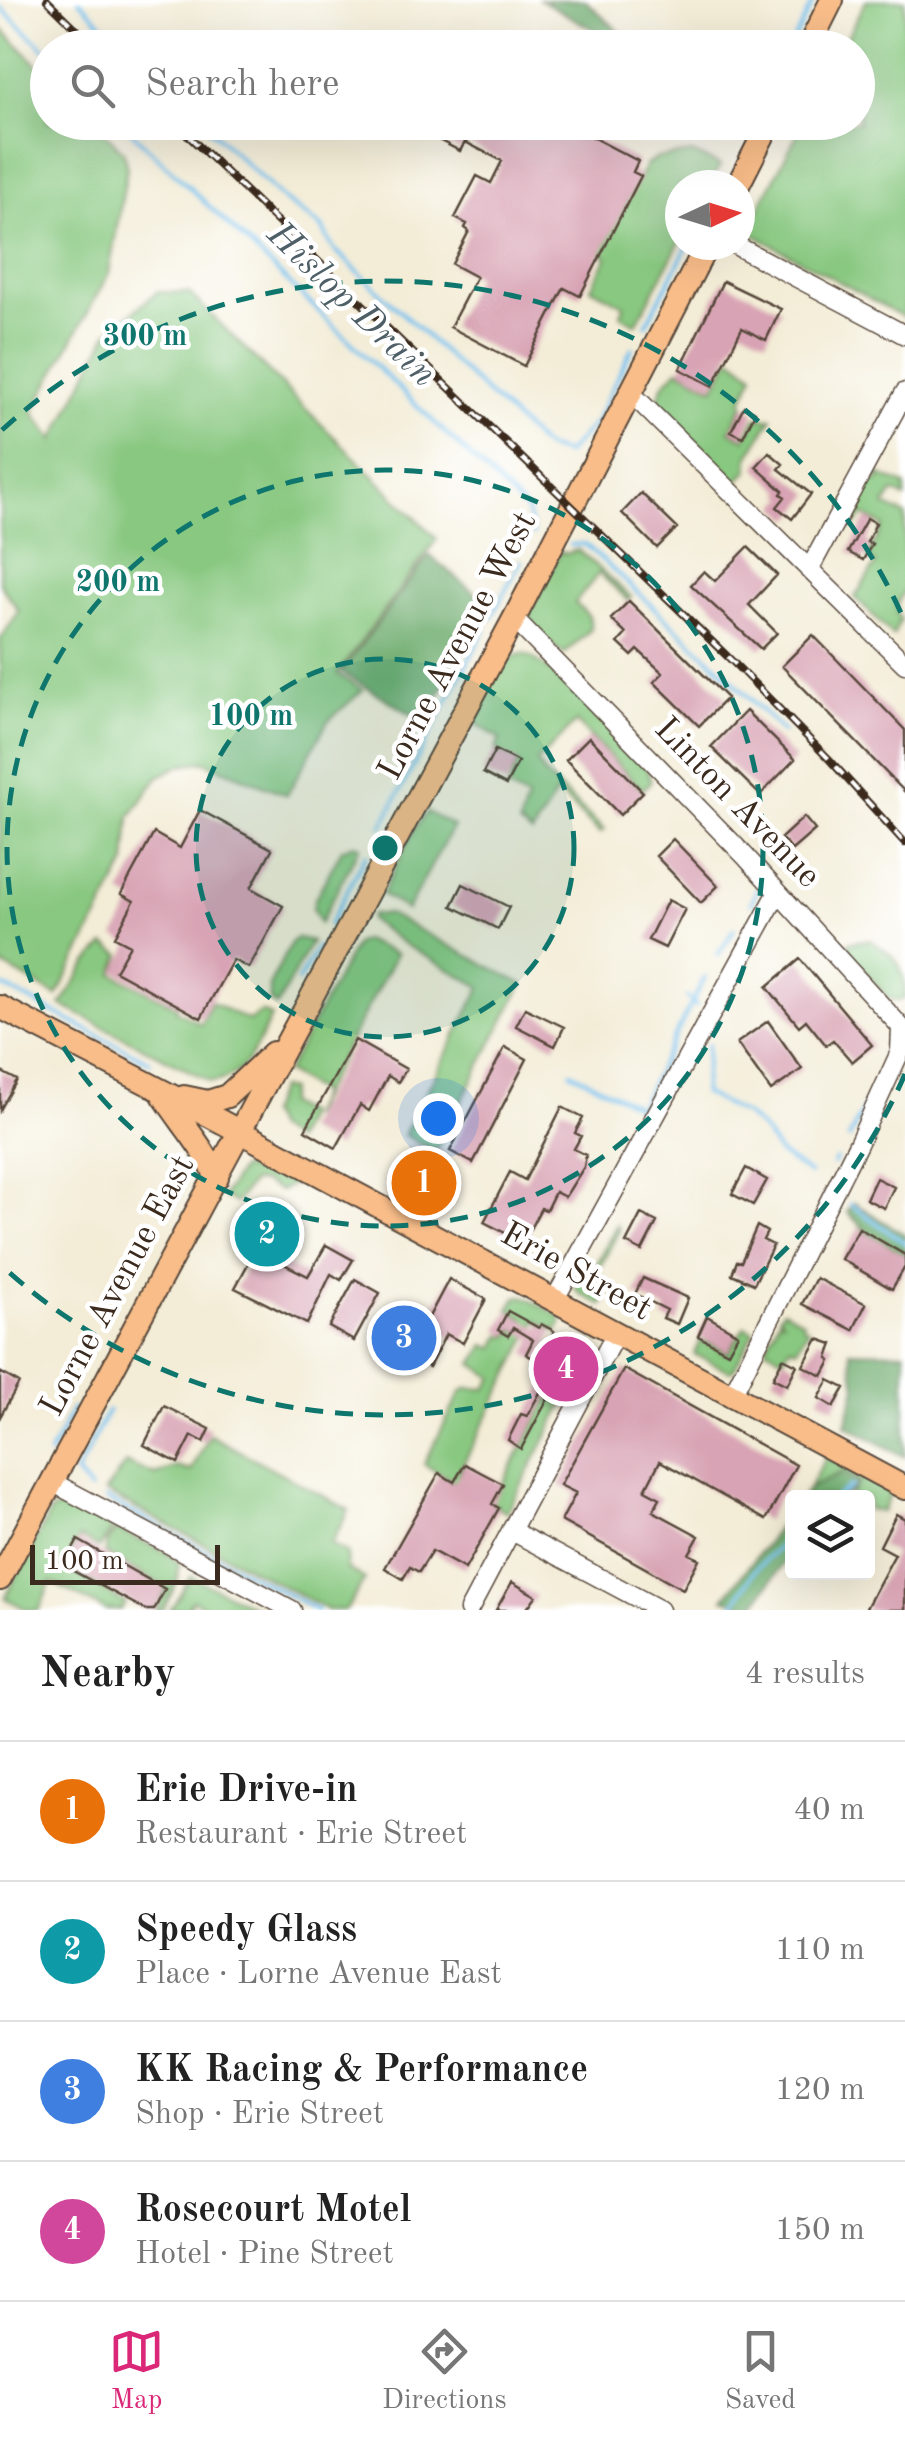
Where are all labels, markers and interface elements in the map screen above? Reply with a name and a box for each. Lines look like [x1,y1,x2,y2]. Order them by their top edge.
search box [30,30,875,140]
icon: search [65,58,120,113]
text: Search here [145,66,340,104]
north arrow [665,170,755,260]
water label: Hislop Drain [259,215,443,395]
text: 300 m [103,322,187,352]
street label: Lorne Avenue West [372,506,544,786]
text: 200 m [76,568,160,598]
text: 100 m [209,702,293,732]
street label: Linton Avenue [648,711,826,895]
centre of rings [367,830,403,866]
your location [413,1093,464,1144]
pin: 1 [392,1146,456,1220]
street label: Lorne Avenue East [35,1150,201,1422]
pin: 2 [234,1196,300,1272]
street label: Erie Street [495,1216,657,1328]
pin: 3 [372,1300,436,1376]
pin: 4 [534,1332,598,1406]
map controls [785,1490,875,1580]
button: layers [785,1490,875,1580]
scale bar [30,1540,220,1584]
text: 100 m [45,1548,124,1576]
text: Nearby [40,1654,176,1696]
text: 4 results [745,1659,865,1691]
text: Erie Drive-in [135,1772,358,1810]
text: 1 [63,1795,82,1827]
text: 40 m [794,1795,865,1827]
text: Restaurant · Erie Street [135,1819,467,1851]
text: Speedy Glass [135,1912,357,1950]
text: 2 [63,1935,82,1967]
text: 110 m [775,1935,865,1967]
text: Place · Lorne Avenue East [135,1959,502,1991]
text: KK Racing & Performance [135,2052,588,2090]
text: 3 [63,2075,82,2107]
text: 120 m [775,2075,865,2107]
text: Shop · Erie Street [135,2099,384,2131]
text: Rosecourt Motel [135,2192,411,2230]
text: 4 [63,2215,82,2247]
text: 150 m [775,2215,865,2247]
text: Hotel · Pine Street [135,2239,394,2271]
tab: Map [109,2324,164,2419]
tab: Directions [382,2324,507,2419]
tab: Saved [725,2324,796,2419]

